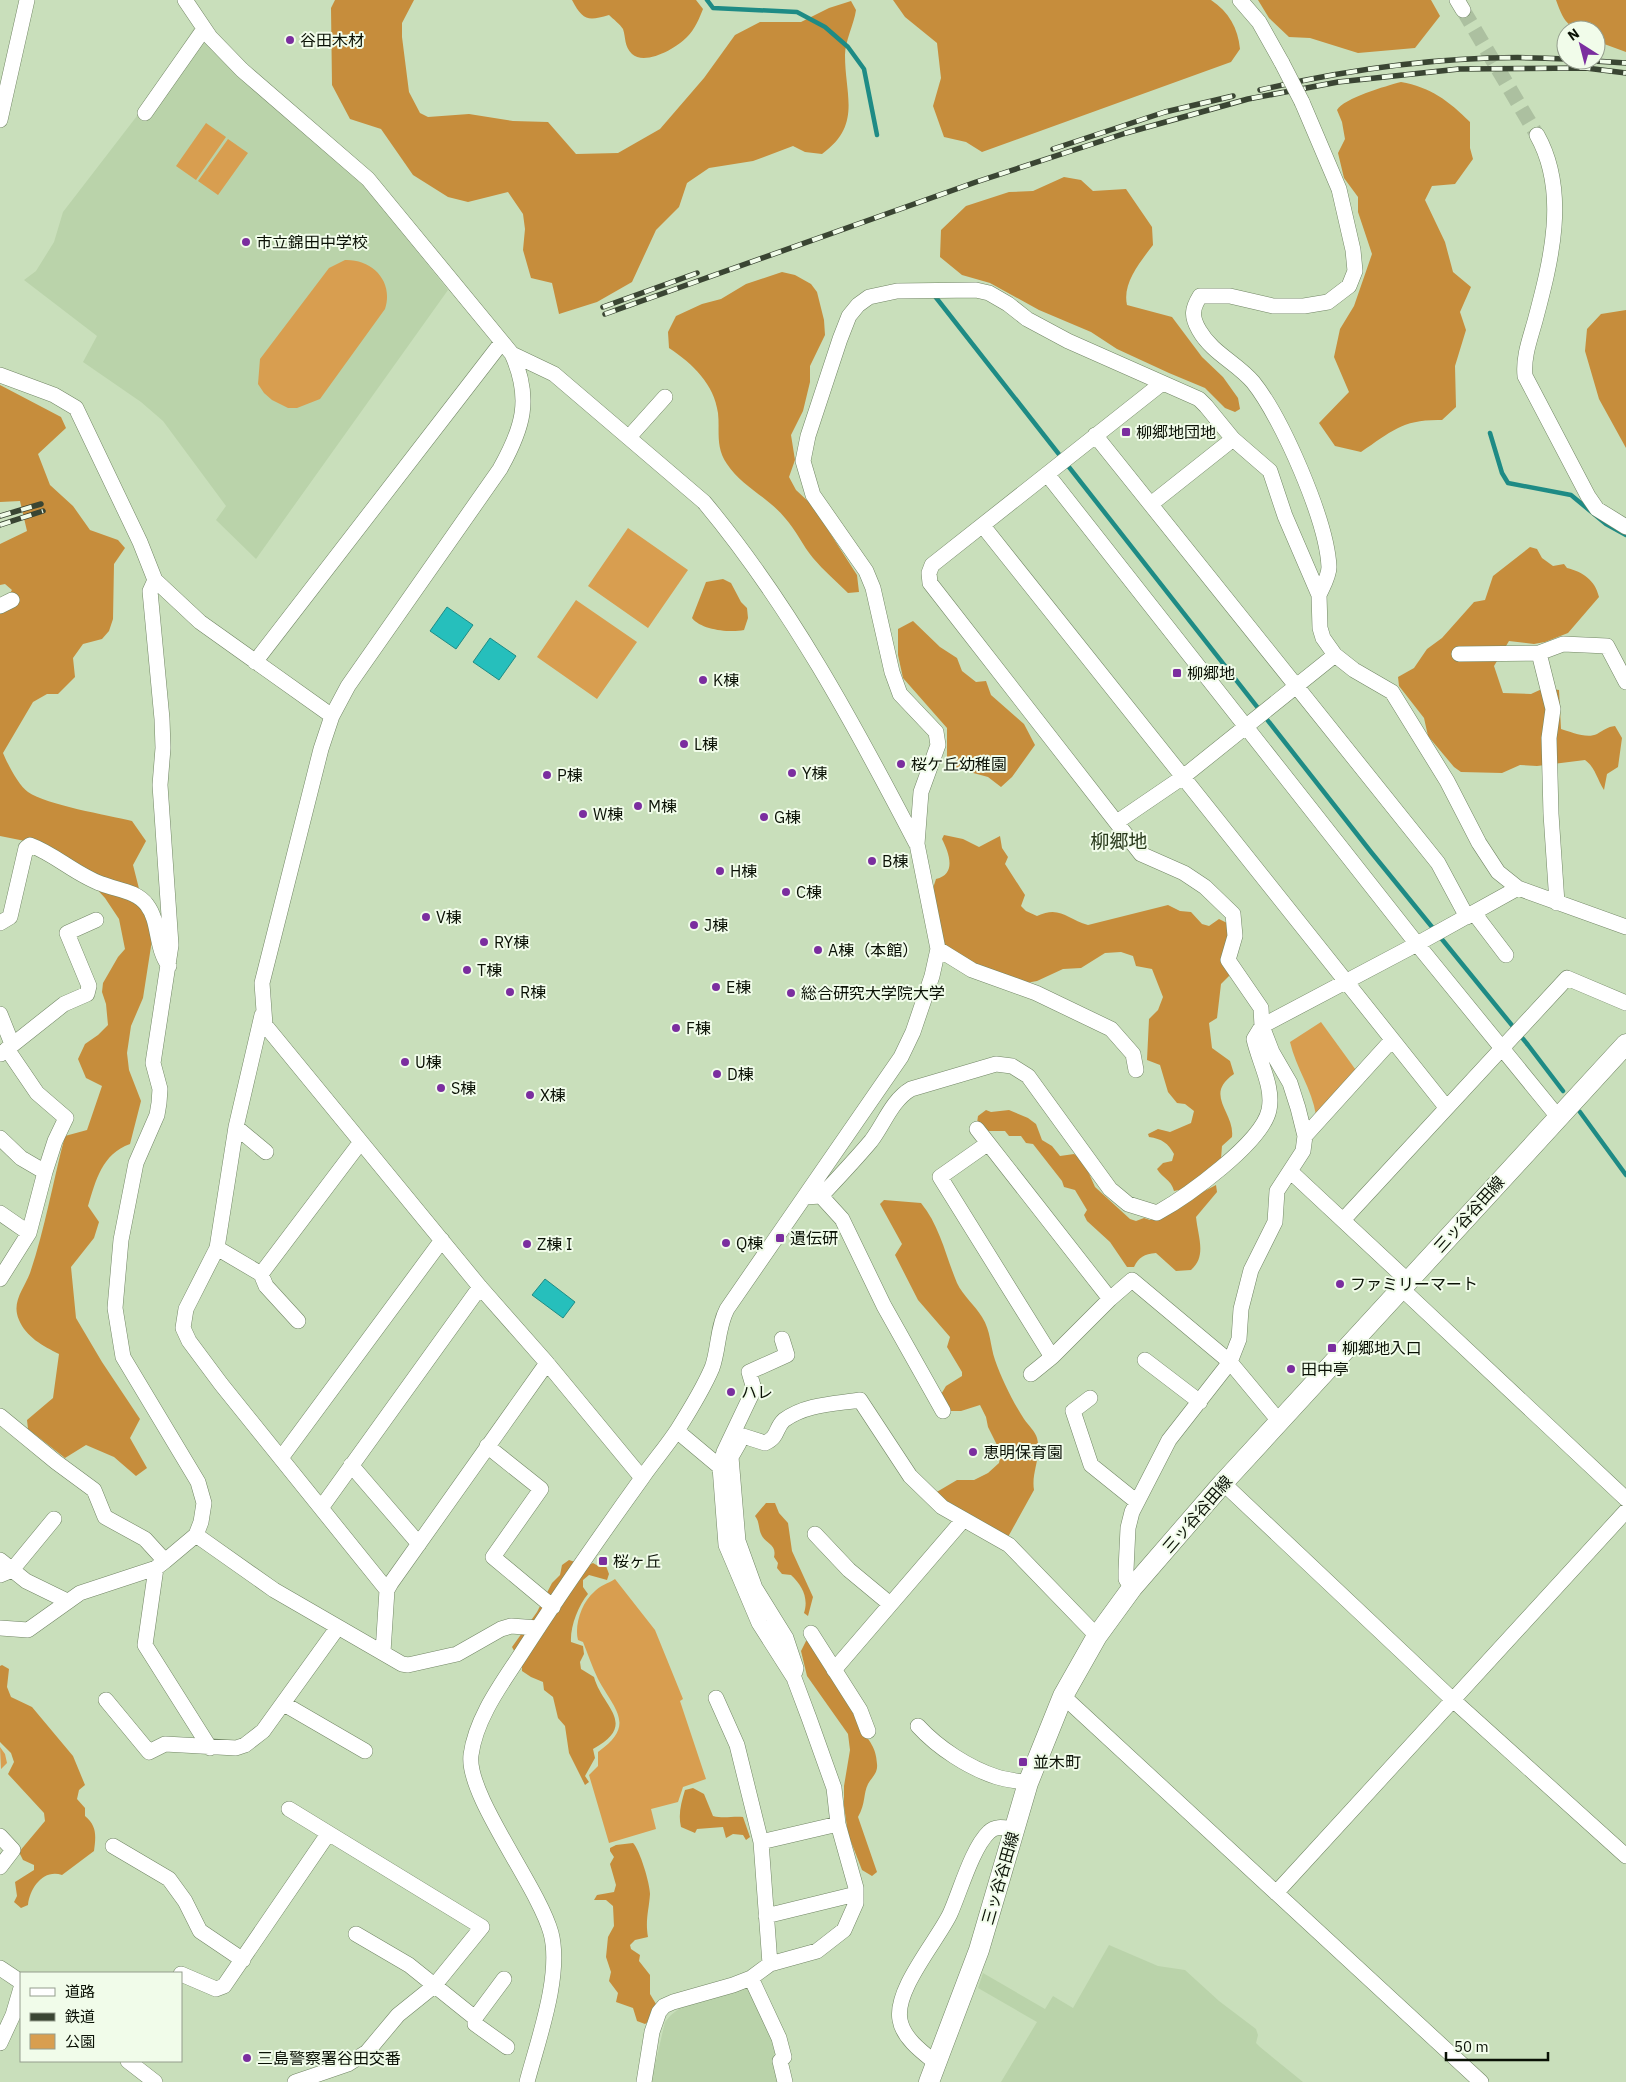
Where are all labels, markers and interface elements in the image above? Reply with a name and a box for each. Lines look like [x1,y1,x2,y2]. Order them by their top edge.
north arrow [1556,20,1606,70]
text: N [1564,24,1583,45]
place label: 谷田木材 [300,30,364,50]
marker: 谷田木材 [284,34,296,46]
place label: 市立錦田中学校 [256,232,368,252]
marker: 市立錦田中学校 [240,236,252,248]
place label: 柳郷地団地 [1136,422,1216,442]
marker: 柳郷地団地 [1120,426,1132,438]
place label: 柳郷地 [1187,663,1235,683]
marker: 柳郷地 [1171,667,1183,679]
place label: K棟 [713,670,739,690]
marker: K棟 [697,674,709,686]
place label: L棟 [694,734,718,754]
marker: L棟 [678,738,690,750]
place label: 桜ケ丘幼稚園 [911,754,1007,774]
marker: 桜ケ丘幼稚園 [895,758,907,770]
place label: Y棟 [802,763,828,783]
place label: P棟 [557,765,583,785]
marker: Y棟 [786,767,798,779]
marker: P棟 [541,769,553,781]
place label: M棟 [648,796,677,816]
marker: M棟 [632,800,644,812]
place label: W棟 [593,804,623,824]
place label: G棟 [774,807,801,827]
marker: W棟 [577,808,589,820]
marker: G棟 [758,811,770,823]
district label: 柳郷地 [1090,829,1148,853]
place label: B棟 [882,851,908,871]
marker: B棟 [866,855,878,867]
place label: H棟 [730,861,757,881]
marker: H棟 [714,865,726,877]
place label: C棟 [796,882,822,902]
marker: C棟 [780,886,792,898]
place label: V棟 [436,907,462,927]
marker: V棟 [420,911,432,923]
place label: J棟 [704,915,728,935]
marker: J棟 [688,919,700,931]
place label: RY棟 [494,932,529,952]
marker: RY棟 [478,936,490,948]
place label: A棟（本館） [828,940,918,960]
marker: A棟（本館） [812,944,824,956]
place label: T棟 [477,960,502,980]
marker: T棟 [461,964,473,976]
place label: E棟 [726,977,751,997]
marker: E棟 [710,981,722,993]
place label: R棟 [520,982,546,1002]
place label: 総合研究大学院大学 [801,983,945,1003]
marker: R棟 [504,986,516,998]
marker: 総合研究大学院大学 [785,987,797,999]
place label: F棟 [686,1018,711,1038]
marker: F棟 [670,1022,682,1034]
place label: U棟 [415,1052,442,1072]
marker: U棟 [399,1056,411,1068]
place label: D棟 [727,1064,754,1084]
marker: D棟 [711,1068,723,1080]
place label: S棟 [451,1078,476,1098]
marker: S棟 [435,1082,447,1094]
place label: X棟 [540,1085,566,1105]
marker: X棟 [524,1089,536,1101]
street label: 三ッ谷谷田線 [1429,1172,1509,1256]
place label: 遺伝研 [790,1228,838,1248]
marker: 遺伝研 [774,1232,786,1244]
place label: Q棟 [736,1233,763,1253]
place label: Z棟 I [537,1234,572,1254]
marker: Q棟 [720,1237,732,1249]
marker: Z棟 I [521,1238,533,1250]
place label: ファミリーマート [1350,1274,1478,1294]
marker: ファミリーマート [1334,1278,1346,1290]
place label: 柳郷地入口 [1342,1338,1422,1358]
marker: 柳郷地入口 [1326,1342,1338,1354]
place label: 田中亭 [1301,1359,1349,1379]
marker: 田中亭 [1285,1363,1297,1375]
place label: ハレ [741,1382,773,1402]
marker: ハレ [725,1386,737,1398]
place label: 恵明保育園 [983,1442,1063,1462]
marker: 恵明保育園 [967,1446,979,1458]
street label: 三ッ谷谷田線 [1158,1471,1236,1557]
place label: 桜ヶ丘 [613,1551,661,1571]
marker: 桜ヶ丘 [597,1555,609,1567]
place label: 並木町 [1033,1752,1081,1772]
marker: 並木町 [1017,1756,1029,1768]
street label: 三ッ谷谷田線 [977,1829,1023,1927]
legend [20,1972,182,2062]
text: 道路 [65,1982,95,2001]
text: 鉄道 [65,2007,95,2026]
scale bar [1446,2030,1548,2062]
text: 公園 [65,2032,95,2051]
text: 50 m [1454,2037,1489,2056]
place label: 三島警察署谷田交番 [257,2048,401,2068]
marker: 三島警察署谷田交番 [241,2052,253,2064]

